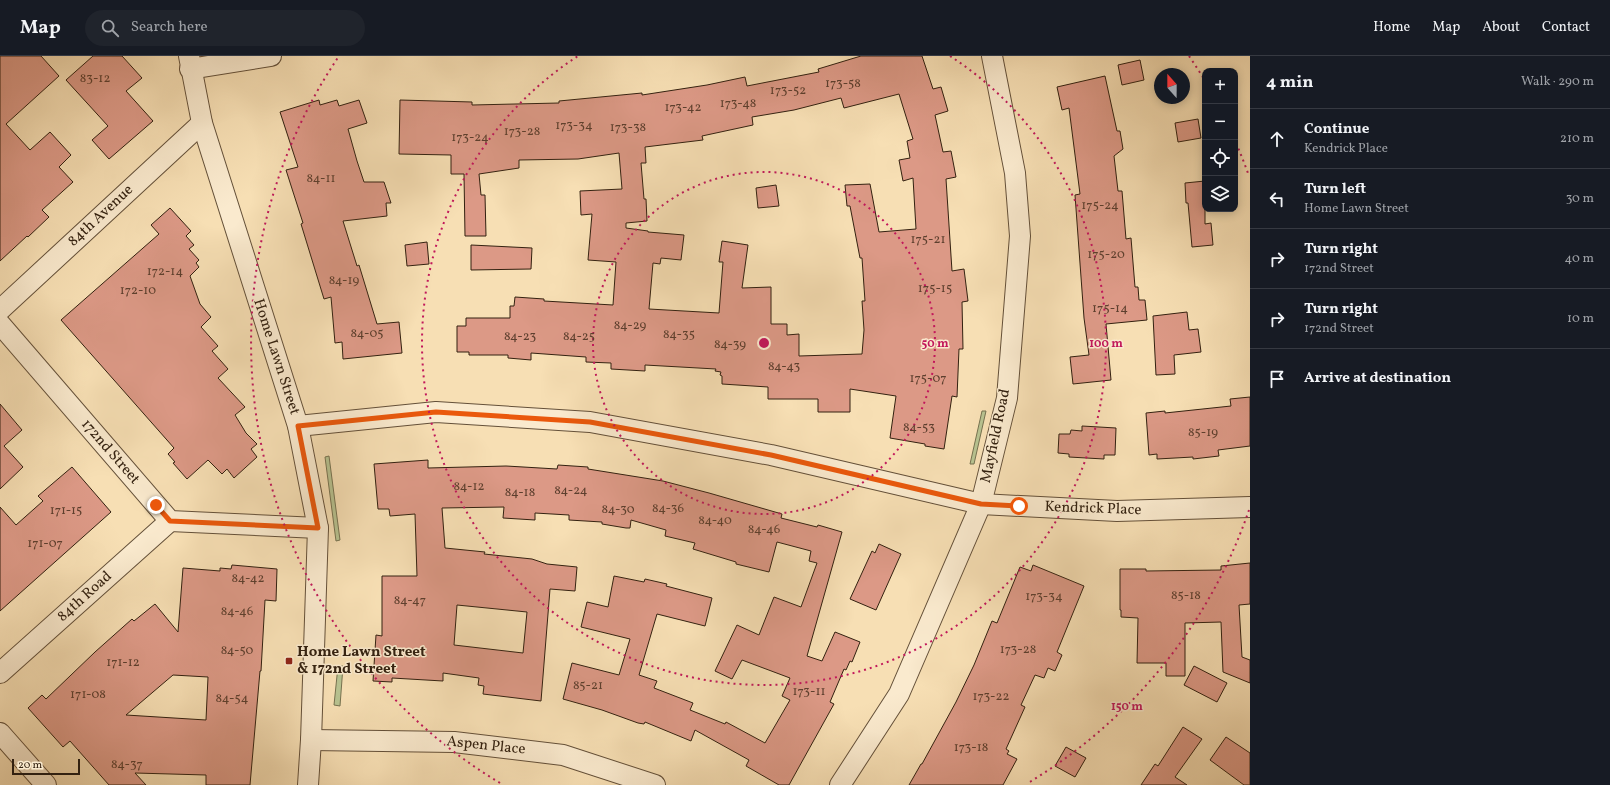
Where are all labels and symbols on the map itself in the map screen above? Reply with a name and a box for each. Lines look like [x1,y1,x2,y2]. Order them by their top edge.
north arrow [1154,68,1190,104]
house number: 83-12 [80,70,110,88]
house number: 173-58 [825,75,861,93]
house number: 173-52 [770,82,806,100]
house number: 173-48 [720,95,756,113]
house number: 173-42 [664,99,702,117]
house number: 173-34 [555,117,593,135]
house number: 173-38 [610,119,646,137]
house number: 173-28 [504,123,540,141]
house number: 173-24 [451,129,489,147]
house number: 84-11 [307,170,336,188]
street label: 84th Avenue [64,180,138,252]
house number: 175-24 [1081,197,1119,215]
house number: 175-21 [910,231,946,249]
house number: 175-20 [1087,246,1125,264]
house number: 172-14 [147,263,183,281]
house number: 84-19 [329,272,360,290]
house number: 175-15 [918,280,952,298]
house number: 172-10 [120,282,156,300]
street label: Home Lawn Street [247,296,305,418]
house number: 175-14 [1092,300,1128,318]
house number: 84-29 [614,317,646,335]
house number: 84-05 [351,325,383,343]
house number: 84-35 [663,326,695,344]
house number: 84-23 [504,328,536,346]
house number: 84-25 [563,328,595,346]
house number: 84-39 [714,336,746,354]
centre of rings [757,336,771,350]
text: 50 m [921,336,949,352]
text: 100 m [1089,336,1123,352]
house number: 84-43 [768,358,800,376]
house number: 175-07 [909,370,947,388]
street label: Mayfield Road [976,387,1016,485]
street label: 172nd Street [76,415,144,489]
house number: 84-53 [903,419,935,437]
house number: 85-19 [1188,424,1218,442]
house number: 84-12 [454,478,484,496]
house number: 84-24 [554,482,588,500]
house number: 84-18 [505,484,535,502]
route end [147,496,165,514]
route start [1010,497,1028,515]
street label: Kendrick Place [1044,497,1142,521]
house number: 84-36 [652,500,684,518]
house number: 84-30 [601,501,635,519]
house number: 171-15 [50,502,82,520]
house number: 84-40 [698,512,732,530]
house number: 84-46 [748,521,781,539]
house number: 171-07 [27,535,63,553]
street label: 84th Road [53,567,117,627]
house number: 84-42 [232,570,265,588]
house number: 85-18 [1171,587,1201,605]
house number: 173-34 [1025,588,1063,606]
house number: 84-47 [394,592,426,610]
house number: 84-46 [221,603,254,621]
house number: 173-28 [1000,641,1036,659]
house number: 84-50 [221,642,254,660]
place label: Home Lawn Street & 172nd Street [297,642,426,680]
house number: 171-12 [106,654,140,672]
marker: Home Lawn Street & 172nd Street [284,656,294,666]
house number: 85-21 [573,677,603,695]
house number: 173-11 [792,683,826,701]
house number: 171-08 [70,686,106,704]
house number: 173-22 [972,688,1010,706]
house number: 84-54 [216,690,249,708]
text: 150 m [1111,699,1143,715]
street label: Aspen Place [446,731,526,761]
house number: 173-18 [954,739,988,757]
house number: 84-37 [111,756,143,774]
scale bar [12,757,80,776]

